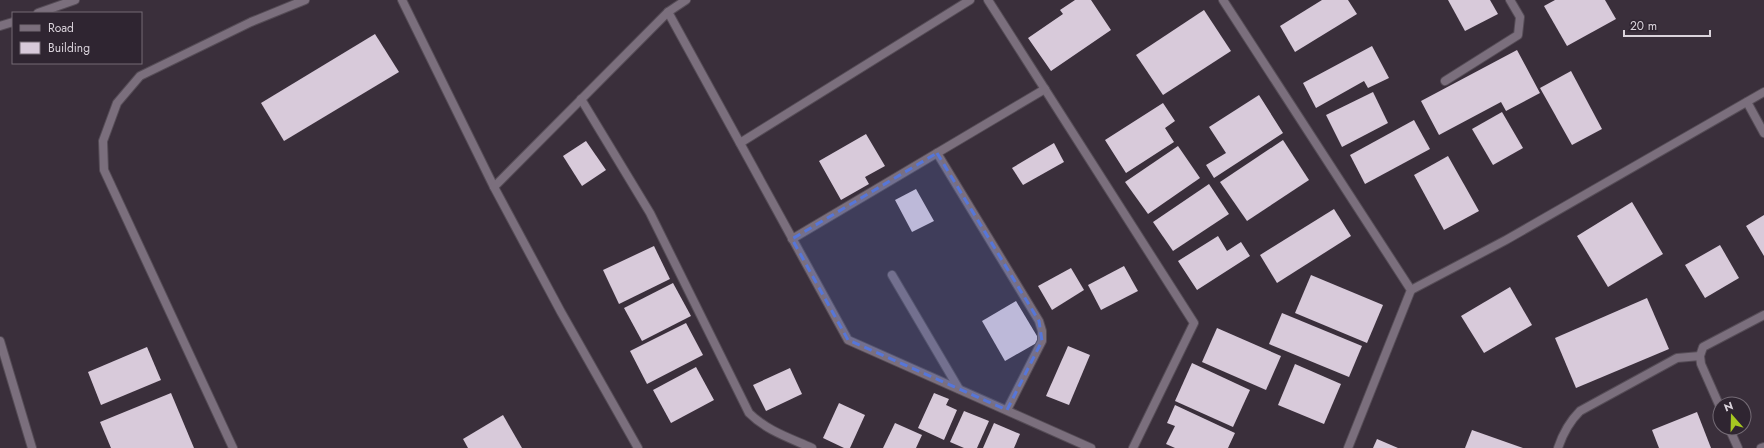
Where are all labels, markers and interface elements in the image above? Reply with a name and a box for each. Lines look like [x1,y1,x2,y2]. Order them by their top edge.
legend [12,12,142,64]
scale bar [1624,12,1710,38]
text: 20 m [1630,17,1657,35]
text: Road [48,19,74,37]
text: Building [48,39,90,57]
north arrow [1712,396,1752,436]
text: N [1722,398,1735,416]

